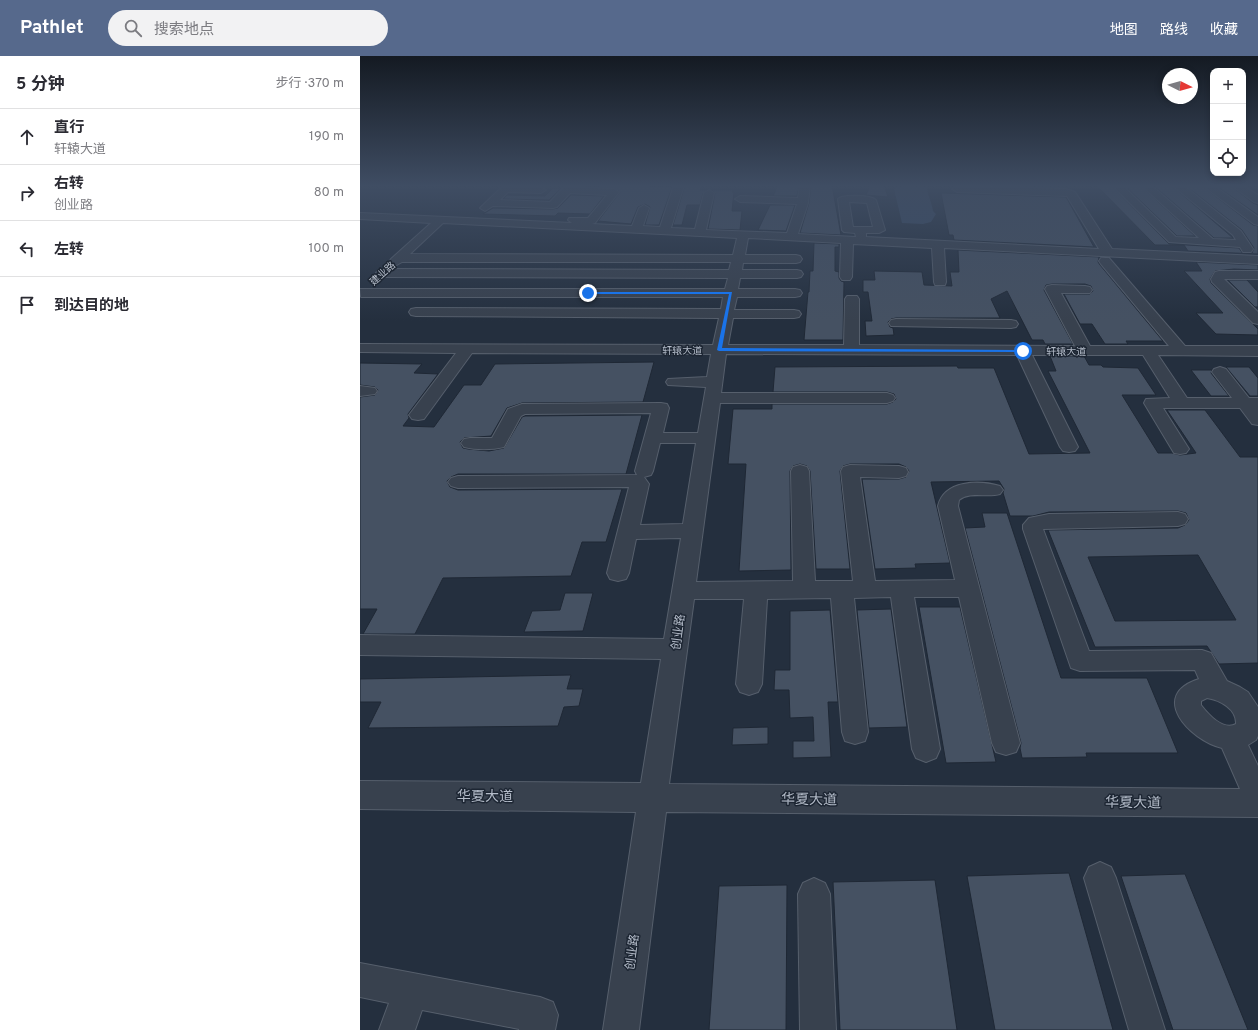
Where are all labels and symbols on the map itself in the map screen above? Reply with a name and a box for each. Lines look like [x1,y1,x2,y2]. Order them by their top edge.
north arrow [1162,68,1198,104]
street label: 建业路 [368,259,399,289]
route end [579,284,597,302]
route start [1014,342,1032,360]
street label: 轩辕大道 [662,345,702,358]
street label: 轩辕大道 [1046,346,1086,359]
street label: 创业路 [669,613,689,651]
street label: 华夏大道 [457,788,513,806]
street label: 华夏大道 [781,791,837,809]
street label: 华夏大道 [1105,794,1161,812]
street label: 创业路 [623,933,643,971]

